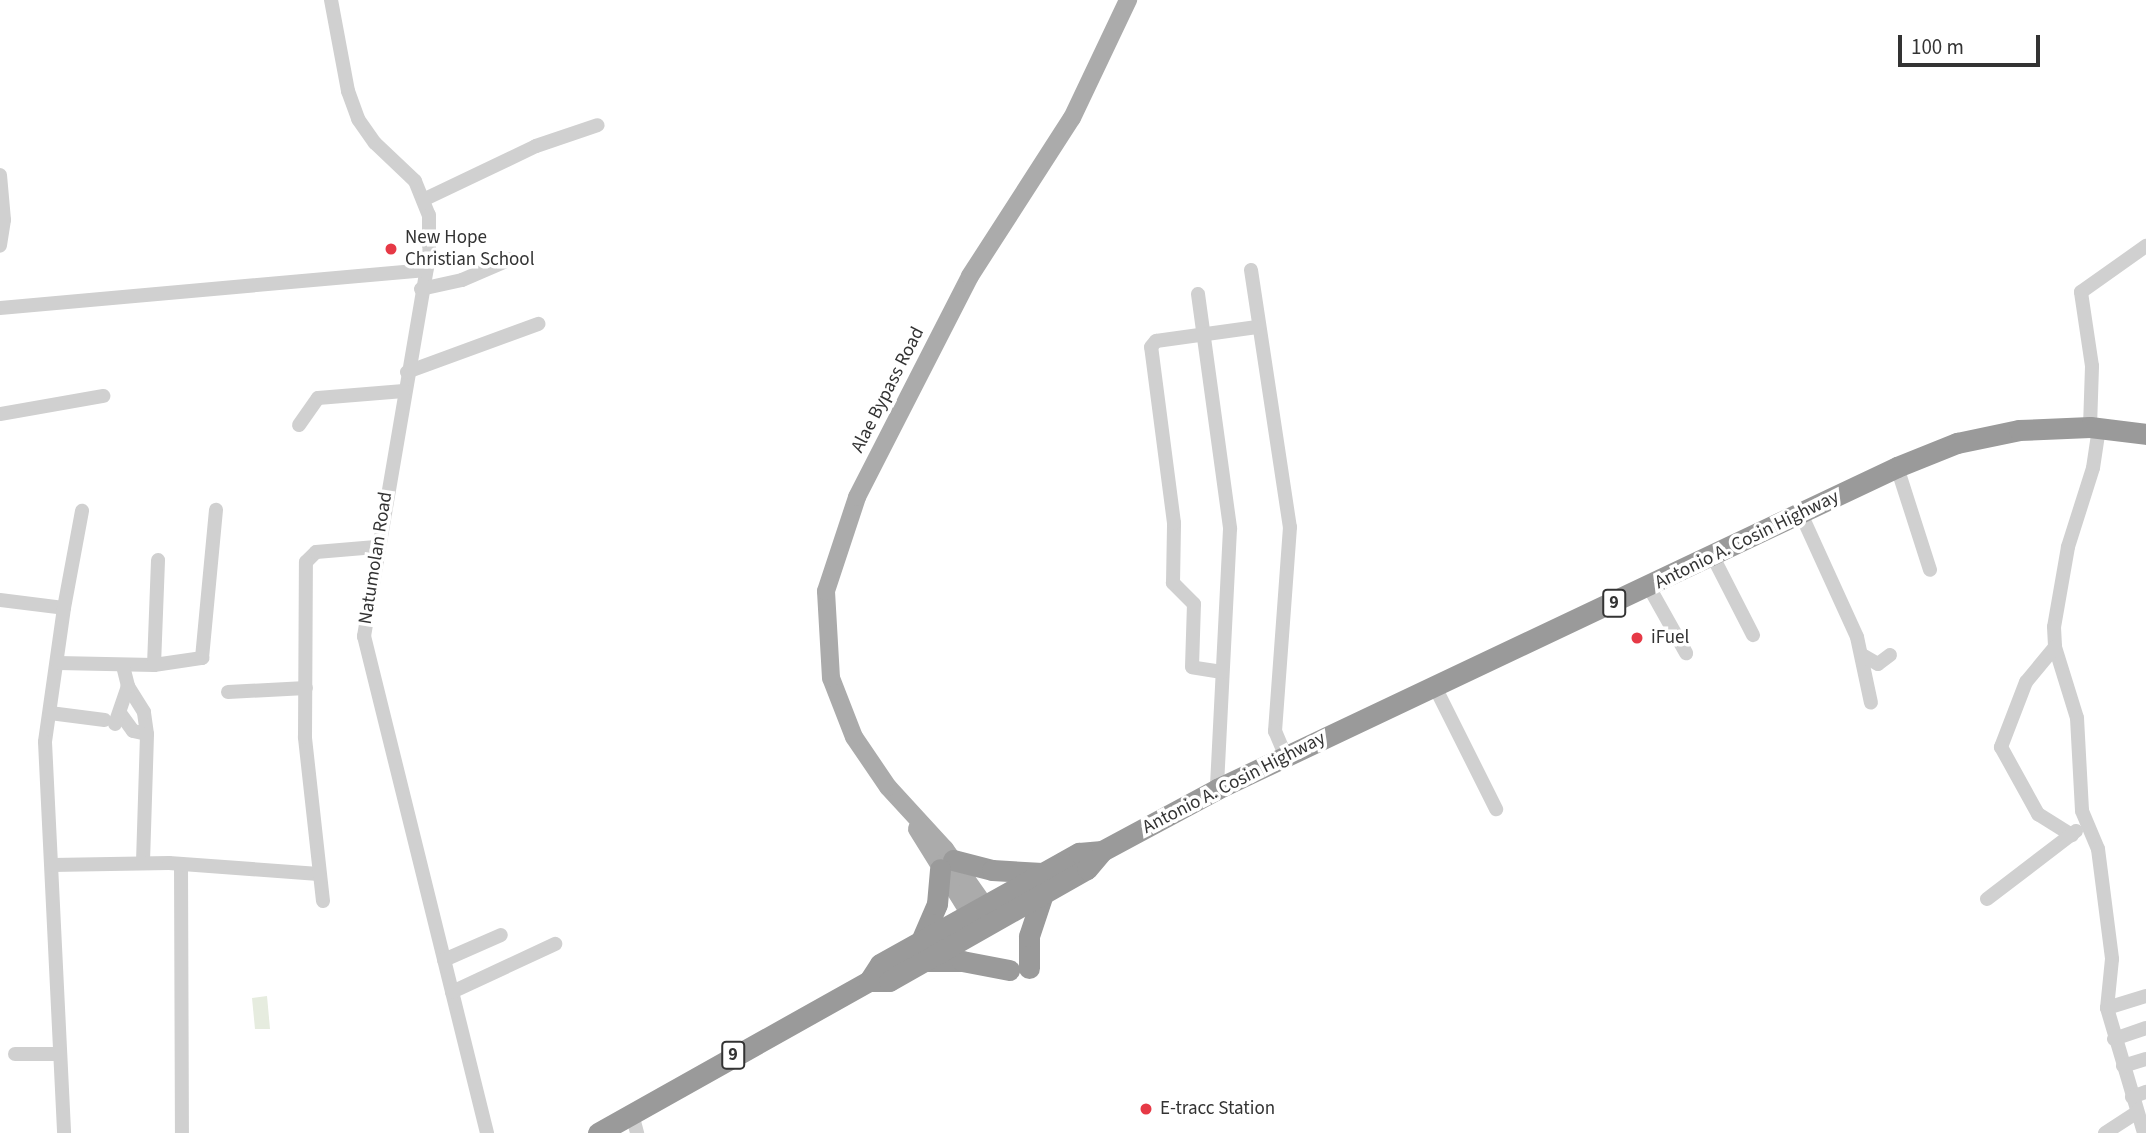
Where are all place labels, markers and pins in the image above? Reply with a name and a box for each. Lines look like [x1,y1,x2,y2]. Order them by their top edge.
place label: New Hope Christian School [405,227,534,271]
marker: New Hope Christian School [383,241,399,257]
place label: iFuel [1651,627,1689,649]
marker: iFuel [1629,630,1645,646]
place label: E-tracc Station [1160,1098,1275,1120]
marker: E-tracc Station [1138,1101,1154,1117]

